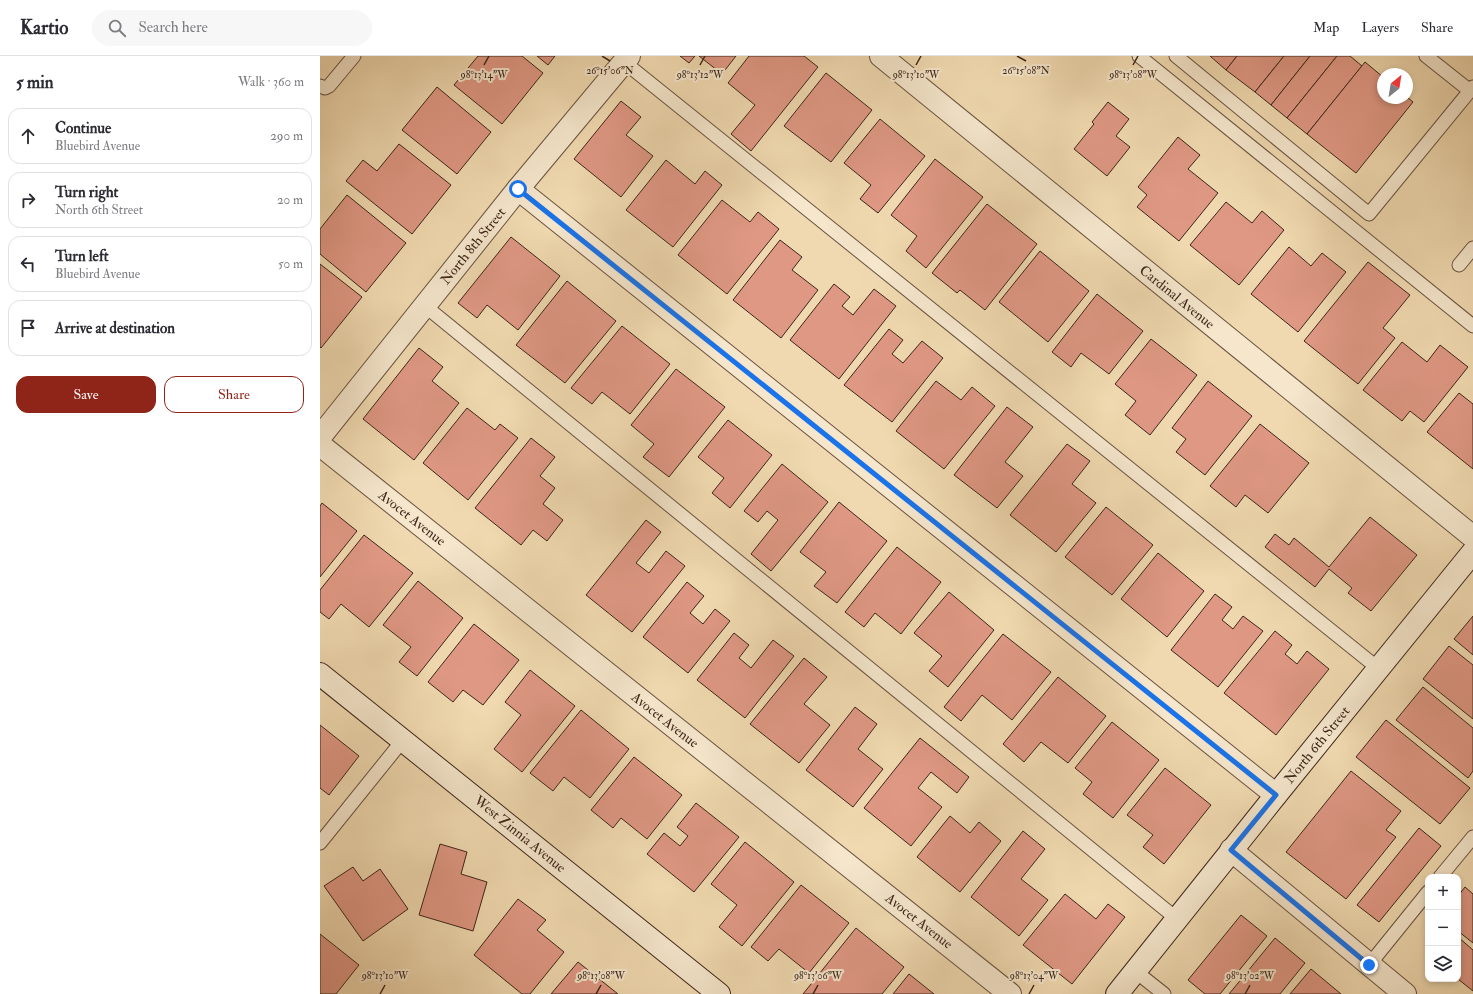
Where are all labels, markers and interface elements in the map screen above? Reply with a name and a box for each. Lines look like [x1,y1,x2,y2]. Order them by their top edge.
search box [92,10,372,46]
text: Kartio [20,16,68,40]
icon: search [106,17,128,39]
text: Search here [138,18,208,37]
text: Map [1313,19,1339,36]
text: Layers [1361,19,1399,36]
text: Share [1421,19,1453,36]
text: 26°15'06"N [586,65,634,77]
text: 26°15'08"N [1002,65,1050,77]
north arrow [1377,68,1413,104]
text: 98°13'14"W [460,69,508,81]
text: 98°13'12"W [676,69,724,81]
text: 98°13'10"W [892,69,940,81]
text: 98°13'08"W [1108,69,1158,81]
text: 5 min [16,72,54,93]
text: Walk · 360 m [238,74,304,90]
text: Continue [55,119,111,138]
icon: ahead [17,125,39,147]
text: 290 m [270,128,303,144]
text: Bluebird Avenue [55,138,140,154]
route start [509,180,527,198]
text: Turn right [55,183,118,202]
icon: right [17,189,39,211]
text: 20 m [277,192,303,208]
text: North 6th Street [55,202,143,218]
street label: North 8th Street [437,204,510,288]
text: Turn left [55,247,109,266]
icon: left [17,253,39,275]
text: 50 m [278,256,303,272]
street label: Cardinal Avenue [1136,262,1218,333]
text: Bluebird Avenue [55,266,140,282]
icon: arrive [17,317,39,339]
text: Arrive at destination [55,319,175,338]
button: Save [16,376,156,413]
button: Share [164,376,304,413]
street label: Avocet Avenue [374,486,449,550]
street label: Avocet Avenue [627,688,702,752]
street label: North 6th Street [1281,703,1354,787]
street label: West Zinnia Avenue [470,791,569,876]
map controls [1425,874,1461,982]
button: + [1425,874,1461,910]
street label: Avocet Avenue [881,889,956,953]
button: − [1425,910,1461,946]
button: layers [1425,946,1461,982]
route end [1360,956,1378,974]
text: 98°13'10"W [361,970,409,982]
text: 98°13'08"W [576,970,626,982]
text: 98°13'06"W [793,970,843,982]
text: 98°13'04"W [1009,970,1059,982]
text: 98°13'02"W [1225,970,1275,982]

